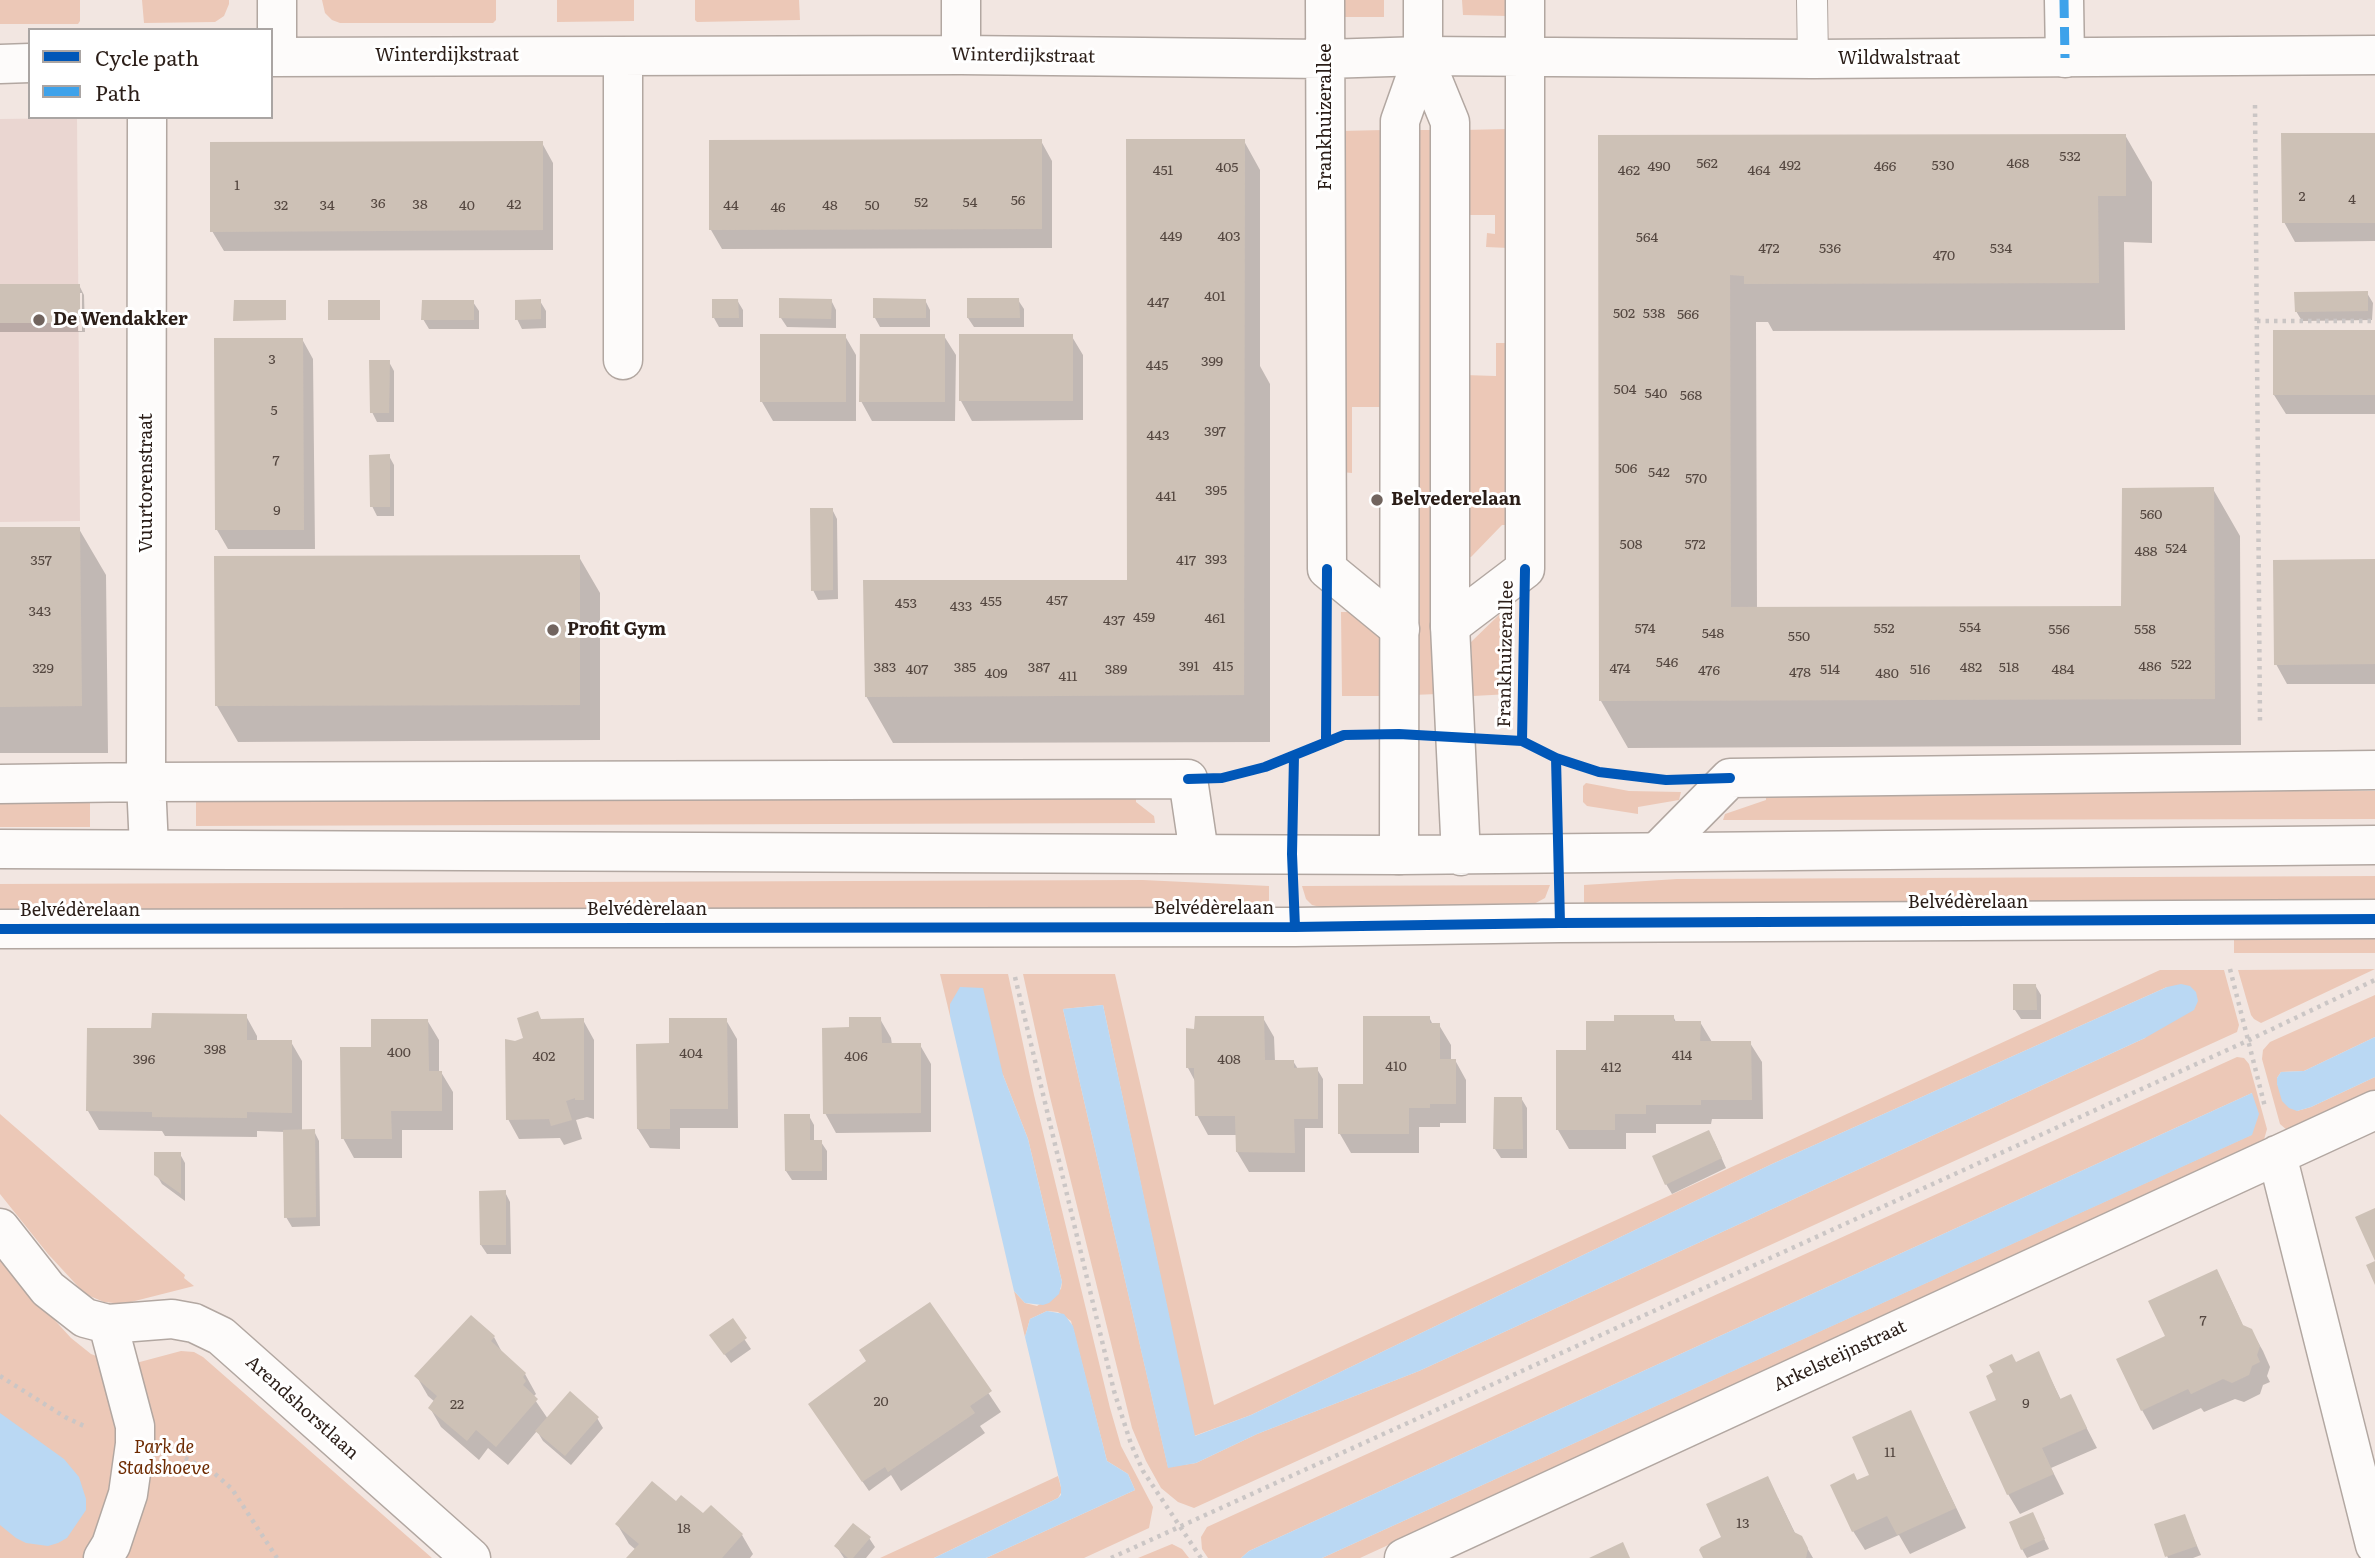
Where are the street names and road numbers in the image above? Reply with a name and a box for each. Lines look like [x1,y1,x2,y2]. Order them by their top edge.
street label: Frankhuizerallee [1315,43,1337,191]
street label: Winterdijkstraat [951,44,1095,68]
street label: Winterdijkstraat [375,45,519,67]
street label: Wildwalstraat [1838,48,1960,70]
street label: Vuurtorenstraat [136,413,158,553]
street label: Frankhuizerallee [1494,580,1518,728]
street label: Belvédèrelaan [1908,892,2028,914]
street label: Belvédèrelaan [1154,898,1274,920]
street label: Belvédèrelaan [587,899,707,921]
street label: Belvédèrelaan [20,900,140,922]
street label: Arkelsteijnstraat [1770,1316,1910,1396]
street label: Arendshorstlaan [241,1352,363,1464]

